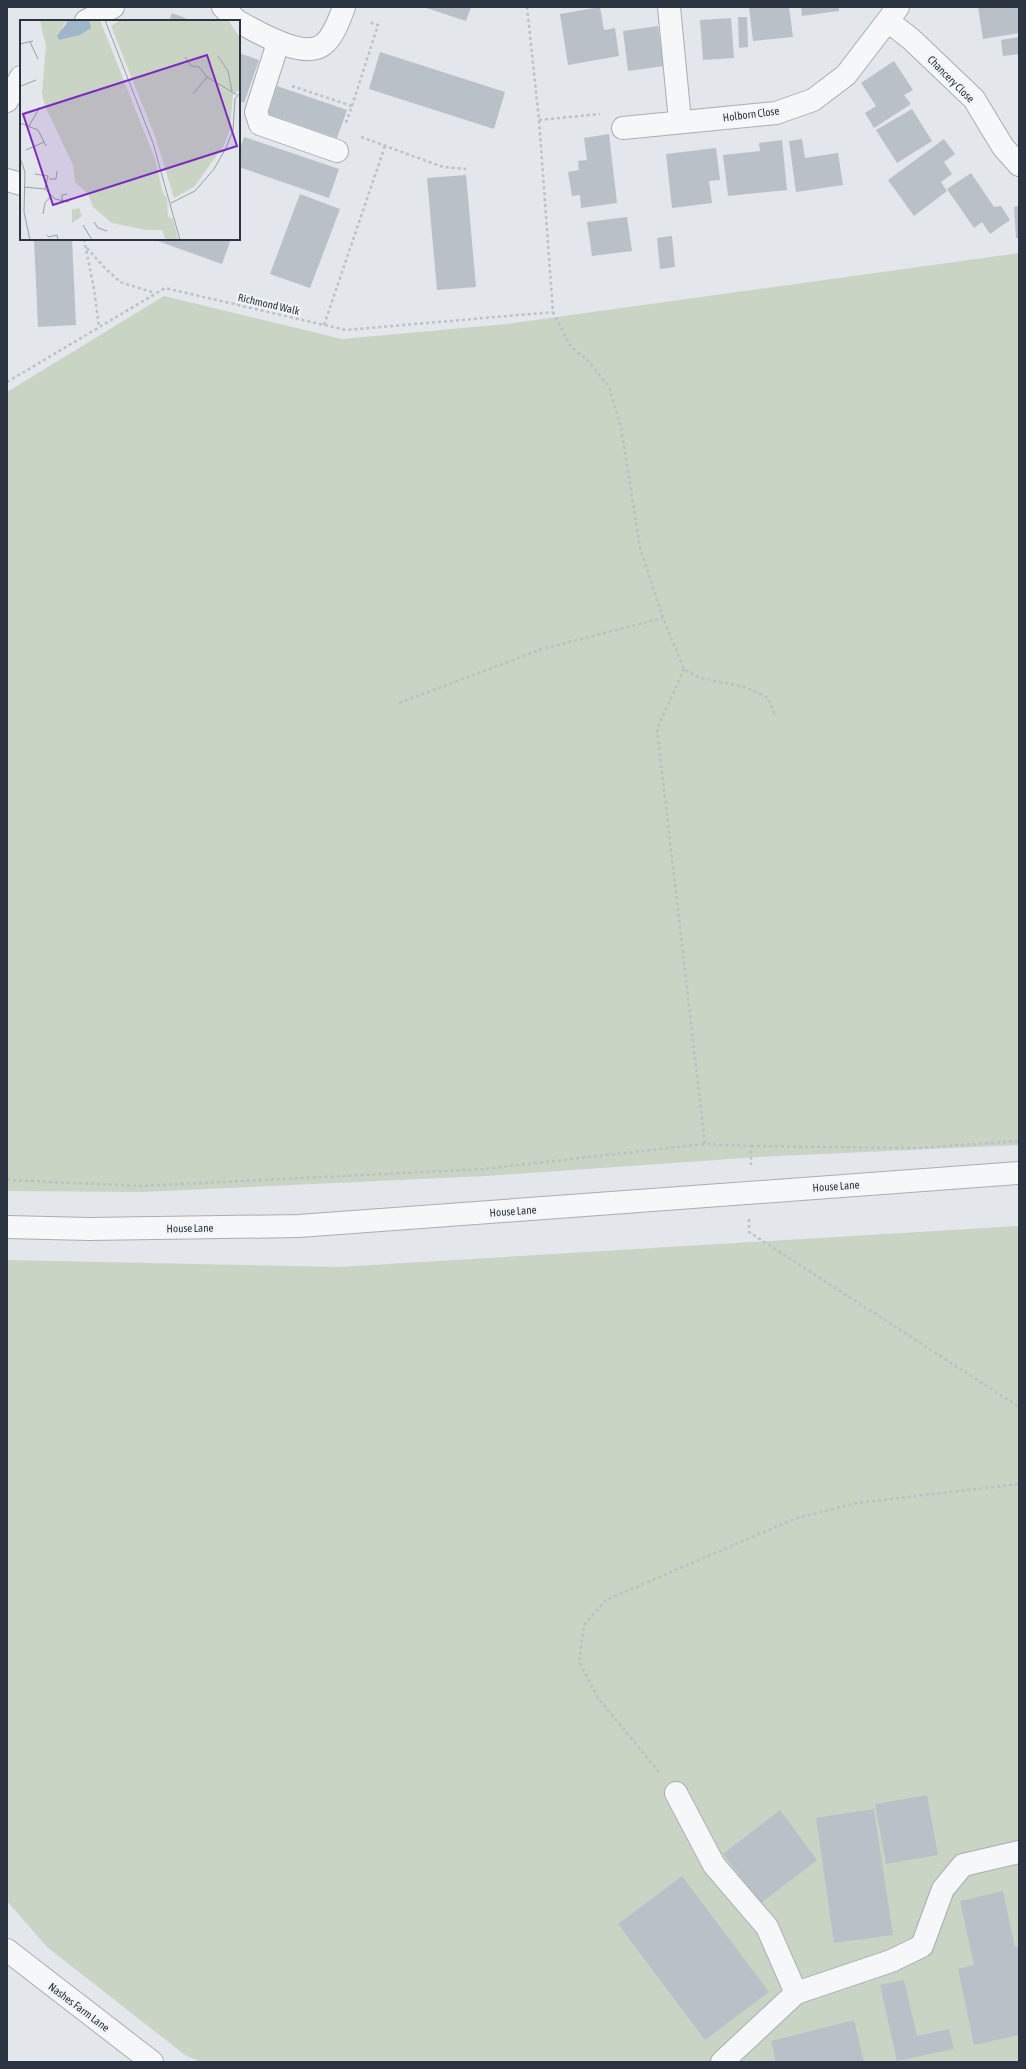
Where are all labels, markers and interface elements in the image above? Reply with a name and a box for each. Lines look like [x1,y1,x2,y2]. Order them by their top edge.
inset map [20,20,240,240]
street label: Chancery Close [925,53,977,105]
street label: Holborn Close [722,105,780,123]
street label: Richmond Walk [237,291,301,317]
street label: House Lane [812,1178,860,1194]
street label: House Lane [489,1203,537,1219]
street label: House Lane [166,1222,214,1234]
street label: Nashes Farm Lane [46,1980,112,2034]

